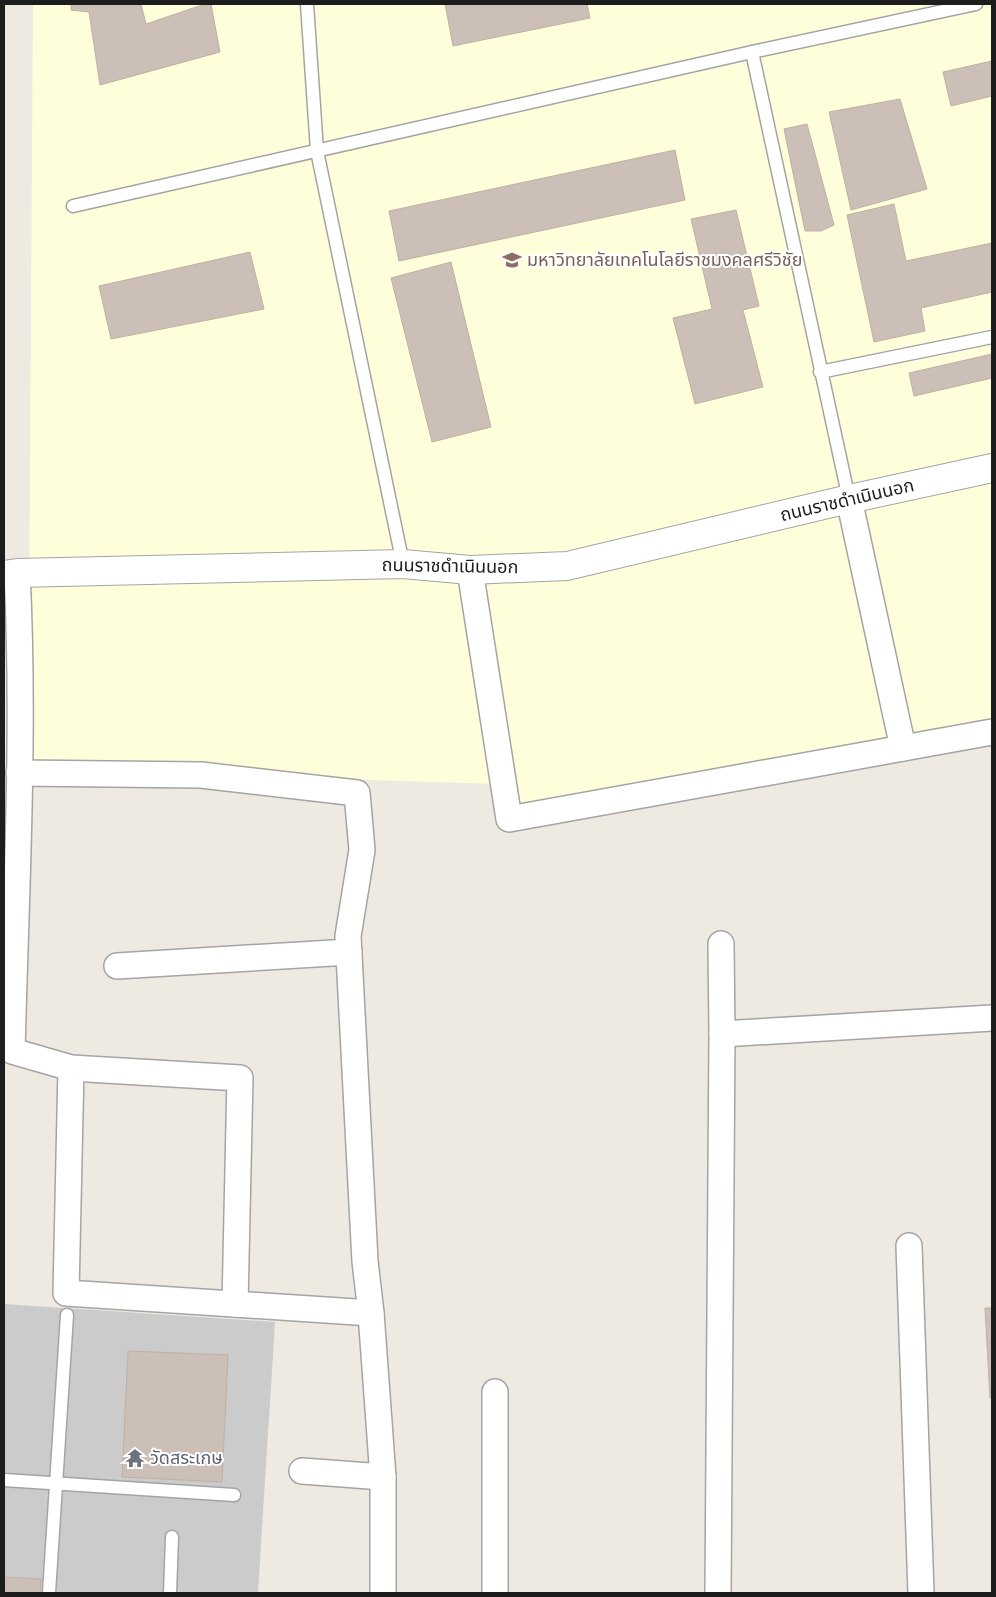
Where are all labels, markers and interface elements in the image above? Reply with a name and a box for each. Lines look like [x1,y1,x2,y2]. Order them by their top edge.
school or university icon: มหาวิทยาลัยเทคโนโลยีราชมงคลศรีวิชัย [501,249,523,271]
place label: มหาวิทยาลัยเทคโนโลยีราชมงคลศรีวิชัย [527,249,802,270]
street label: ถนนราชดำเนินนอก [778,474,916,525]
street label: ถนนราชดำเนินนอก [381,554,519,577]
temple icon: วัดสระเกษ [124,1447,146,1469]
place label: วัดสระเกษ [150,1447,223,1468]

